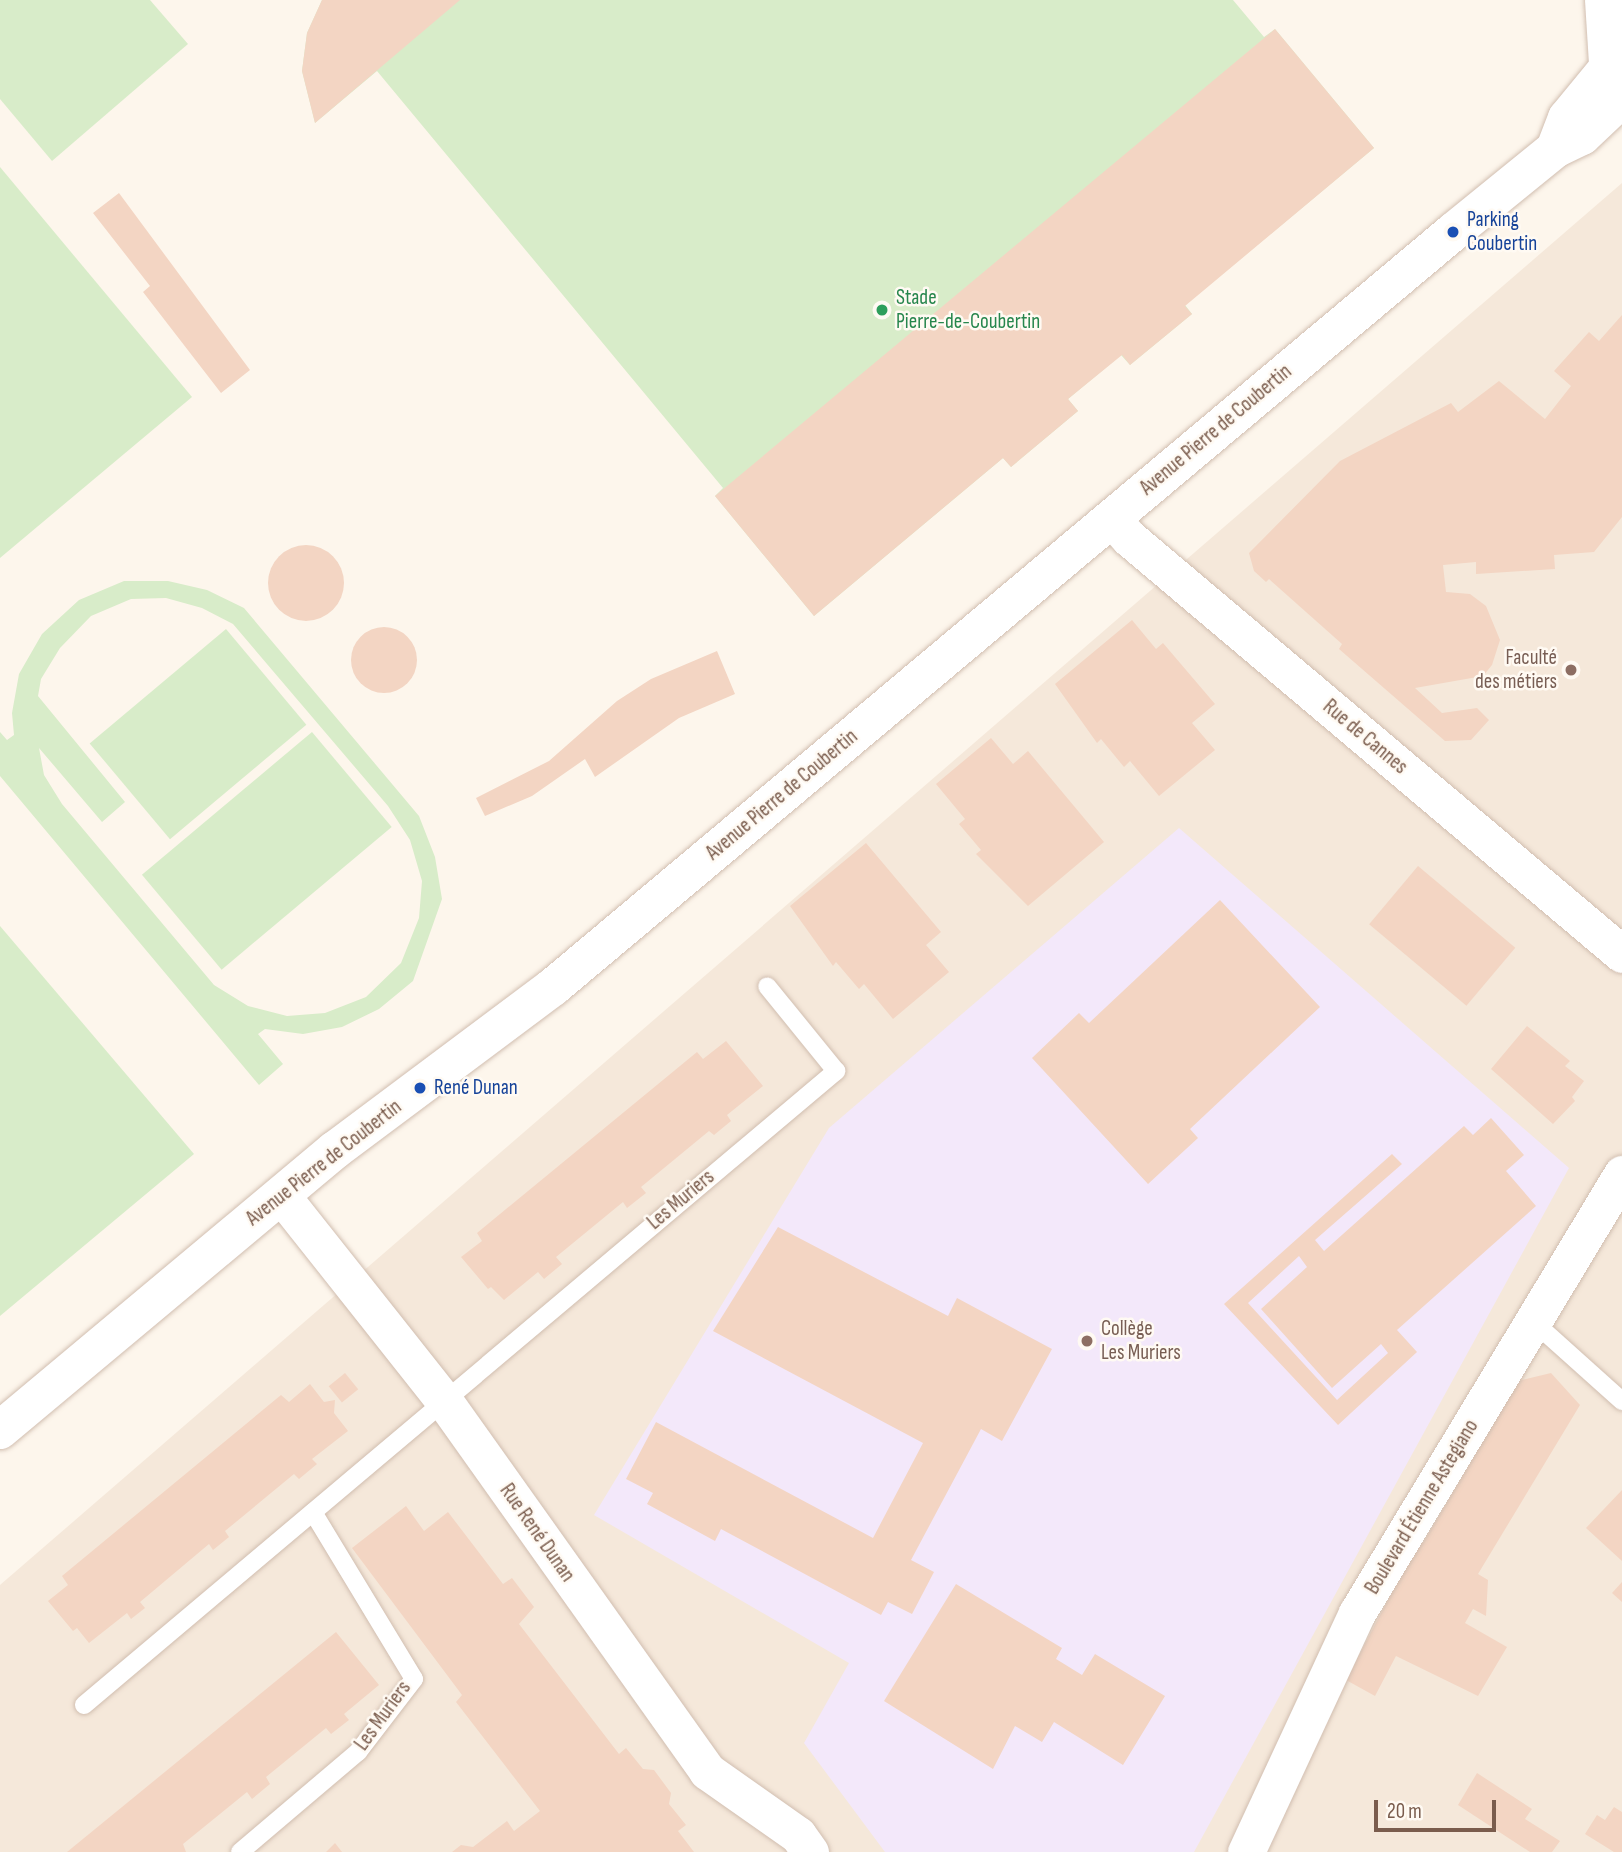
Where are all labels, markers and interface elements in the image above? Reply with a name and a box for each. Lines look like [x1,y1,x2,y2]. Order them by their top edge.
place label: Parking Coubertin [1467,207,1537,257]
marker: Parking Coubertin [1445,224,1461,240]
place label: Stade Pierre-de-Coubertin [896,285,1040,335]
marker: Stade Pierre-de-Coubertin [874,302,890,318]
street label: Avenue Pierre de Coubertin [1135,359,1297,501]
place label: Faculté des métiers [1475,645,1557,695]
marker: Faculté des métiers [1563,662,1579,678]
street label: Rue de Cannes [1318,694,1412,780]
street label: Avenue Pierre de Coubertin [701,724,863,866]
place label: René Dunan [434,1075,518,1101]
marker: René Dunan [412,1080,428,1096]
street label: Avenue Pierre de Coubertin [241,1095,407,1231]
street label: Les Muriers [642,1165,720,1235]
place label: Collège Les Muriers [1101,1316,1181,1366]
marker: Collège Les Muriers [1079,1333,1095,1349]
street label: Boulevard Étienne Astegiano [1360,1415,1484,1599]
street label: Rue René Dunan [494,1479,580,1587]
street label: Les Muriers [349,1676,417,1756]
scale bar [1377,1786,1500,1830]
text: 20 m [1387,1799,1422,1824]

